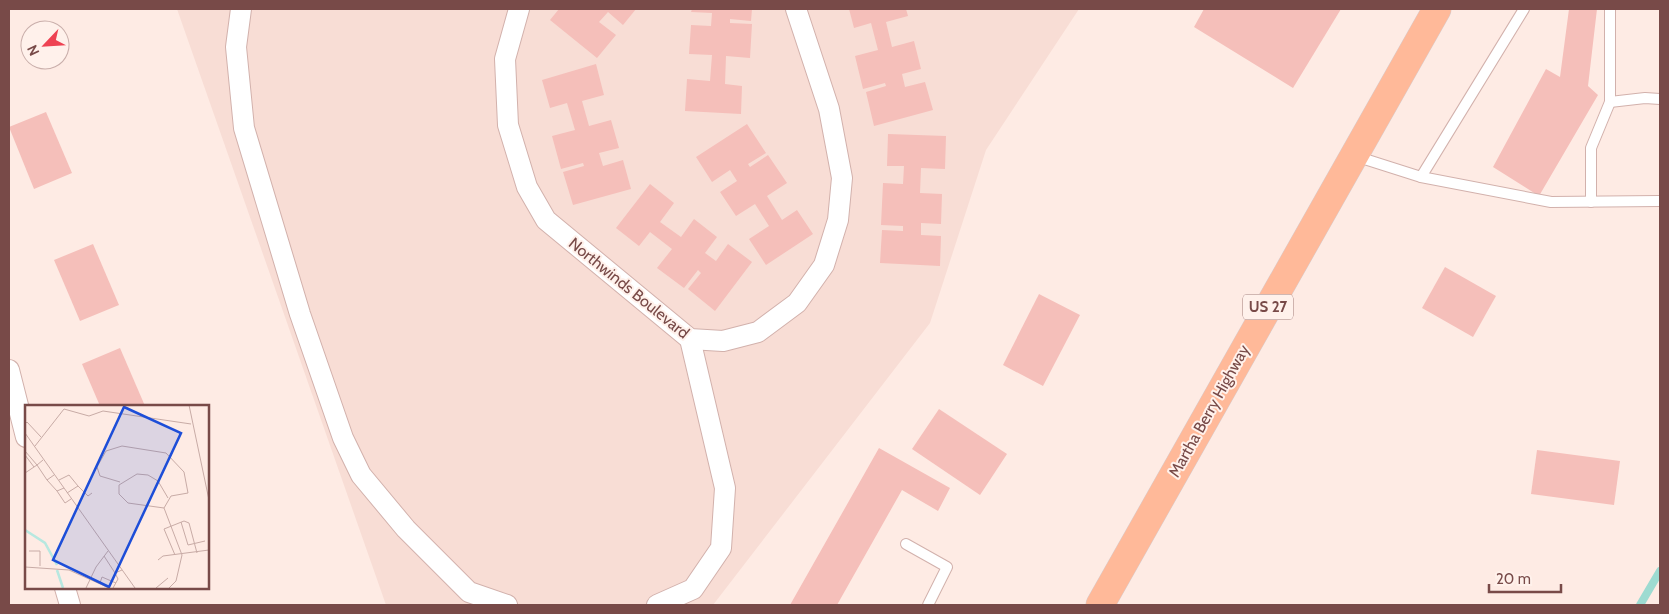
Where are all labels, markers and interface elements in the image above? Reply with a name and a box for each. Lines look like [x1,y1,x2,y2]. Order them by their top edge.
north arrow [20,20,70,70]
text: N [23,42,43,59]
street label: Northwinds Boulevard [565,234,693,342]
road number: US 27 [1243,294,1293,320]
street label: Martha Berry Highway [1165,341,1253,481]
inset map [25,405,209,589]
scale bar [1489,562,1562,594]
text: 20 m [1496,570,1531,588]

